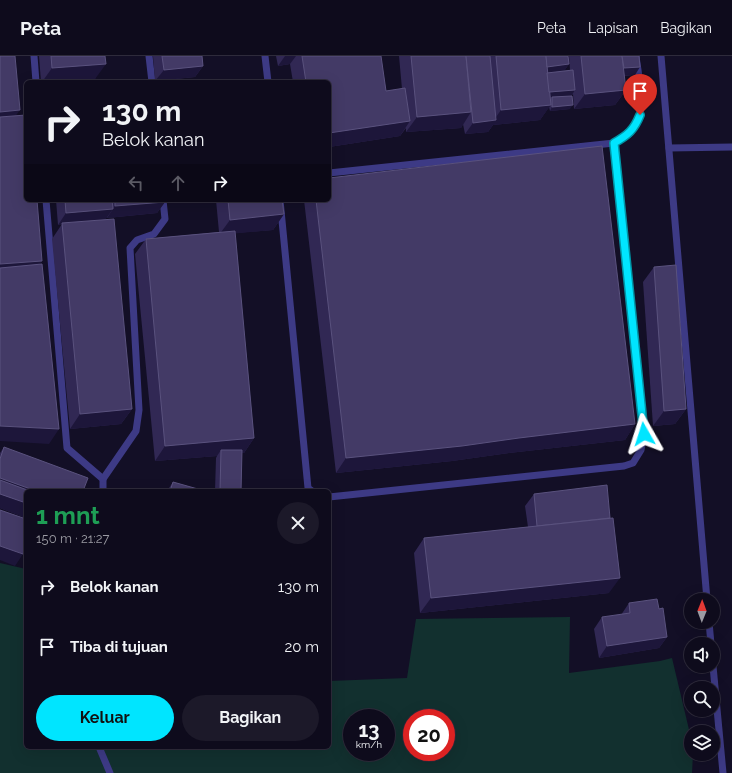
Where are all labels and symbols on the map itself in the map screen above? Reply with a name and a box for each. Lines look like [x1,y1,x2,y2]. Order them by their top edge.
pin [623,74,657,115]
position arrow [623,413,665,455]
north arrow [684,593,720,629]
speed limit sign: 20 [403,709,455,761]

